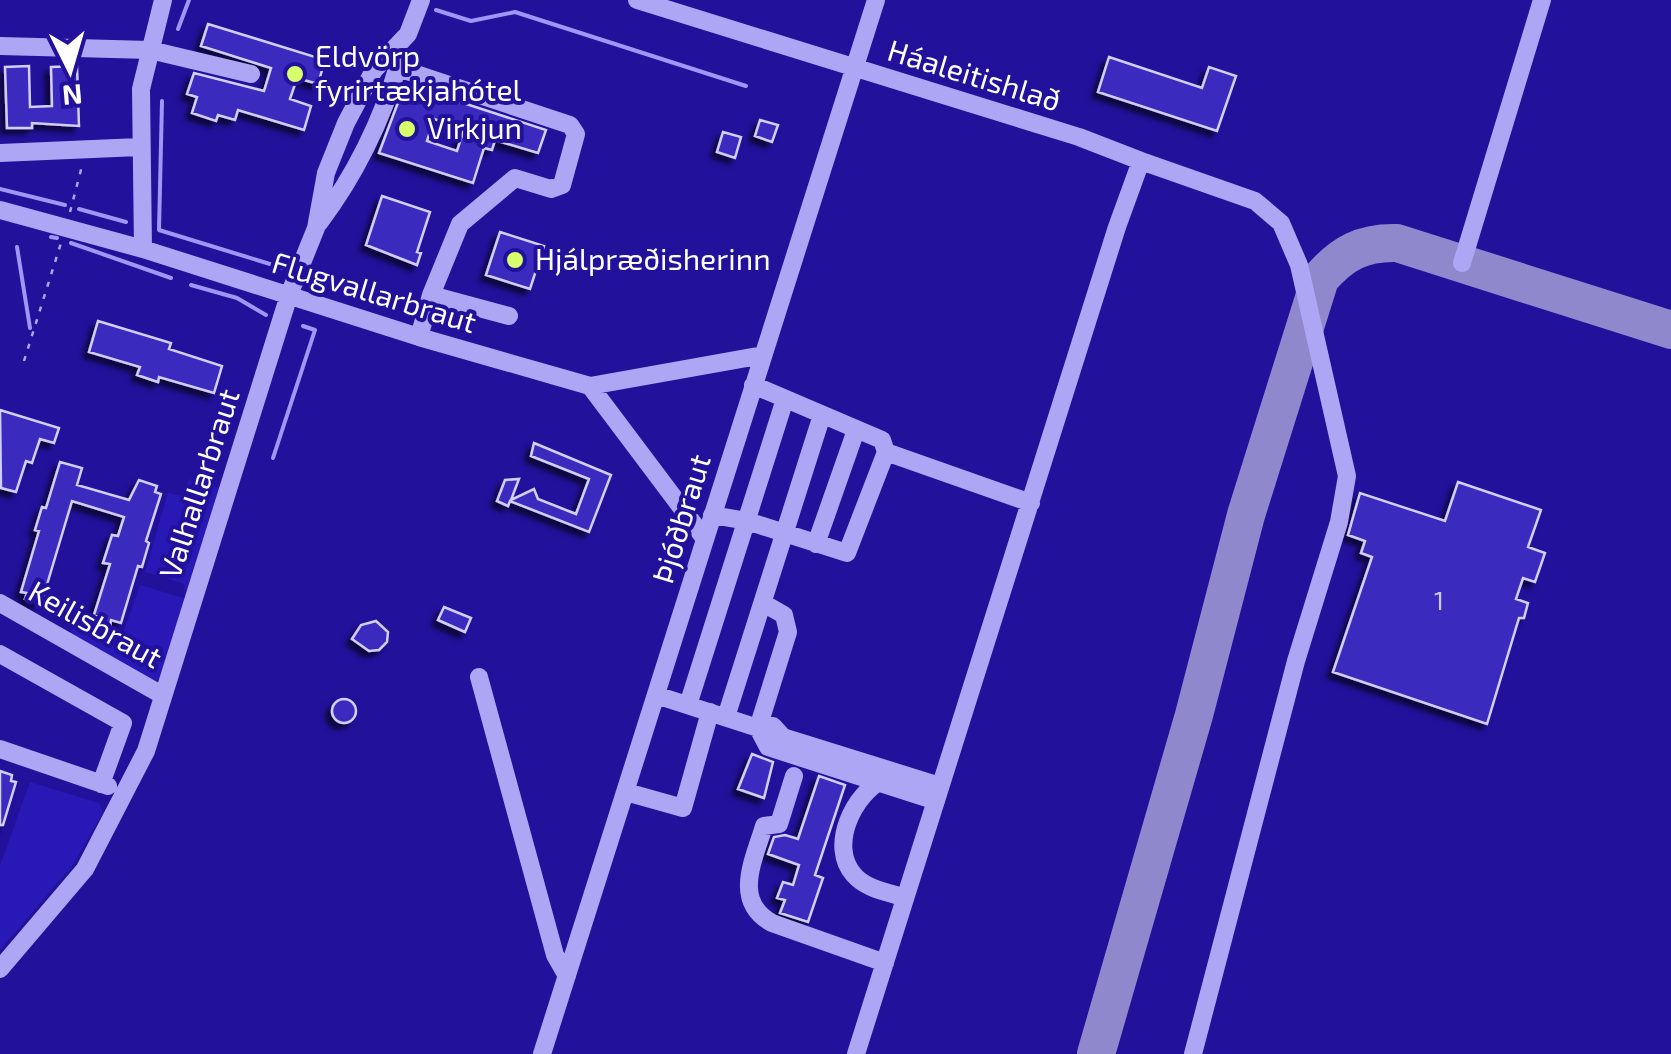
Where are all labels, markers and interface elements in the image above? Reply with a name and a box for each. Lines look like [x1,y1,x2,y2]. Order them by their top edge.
north arrow [20,20,120,120]
street label: Háaleitishlað [884,31,1065,117]
place label: Eldvörp fyrirtækjahótel [315,37,522,107]
marker: Eldvörp fyrirtækjahótel [284,63,306,85]
text: N [61,78,84,114]
place label: Virkjun [427,109,522,145]
marker: Virkjun [396,118,418,140]
place label: Hjálpræðisherinn [535,240,771,276]
street label: Flugvallarbraut [268,243,481,339]
marker: Hjálpræðisherinn [504,249,526,271]
street label: Valhallarbraut [151,384,246,583]
street label: Þjóðbraut [643,450,717,587]
street label: Keilisbraut [23,572,169,675]
house number: 1 [1434,585,1444,615]

